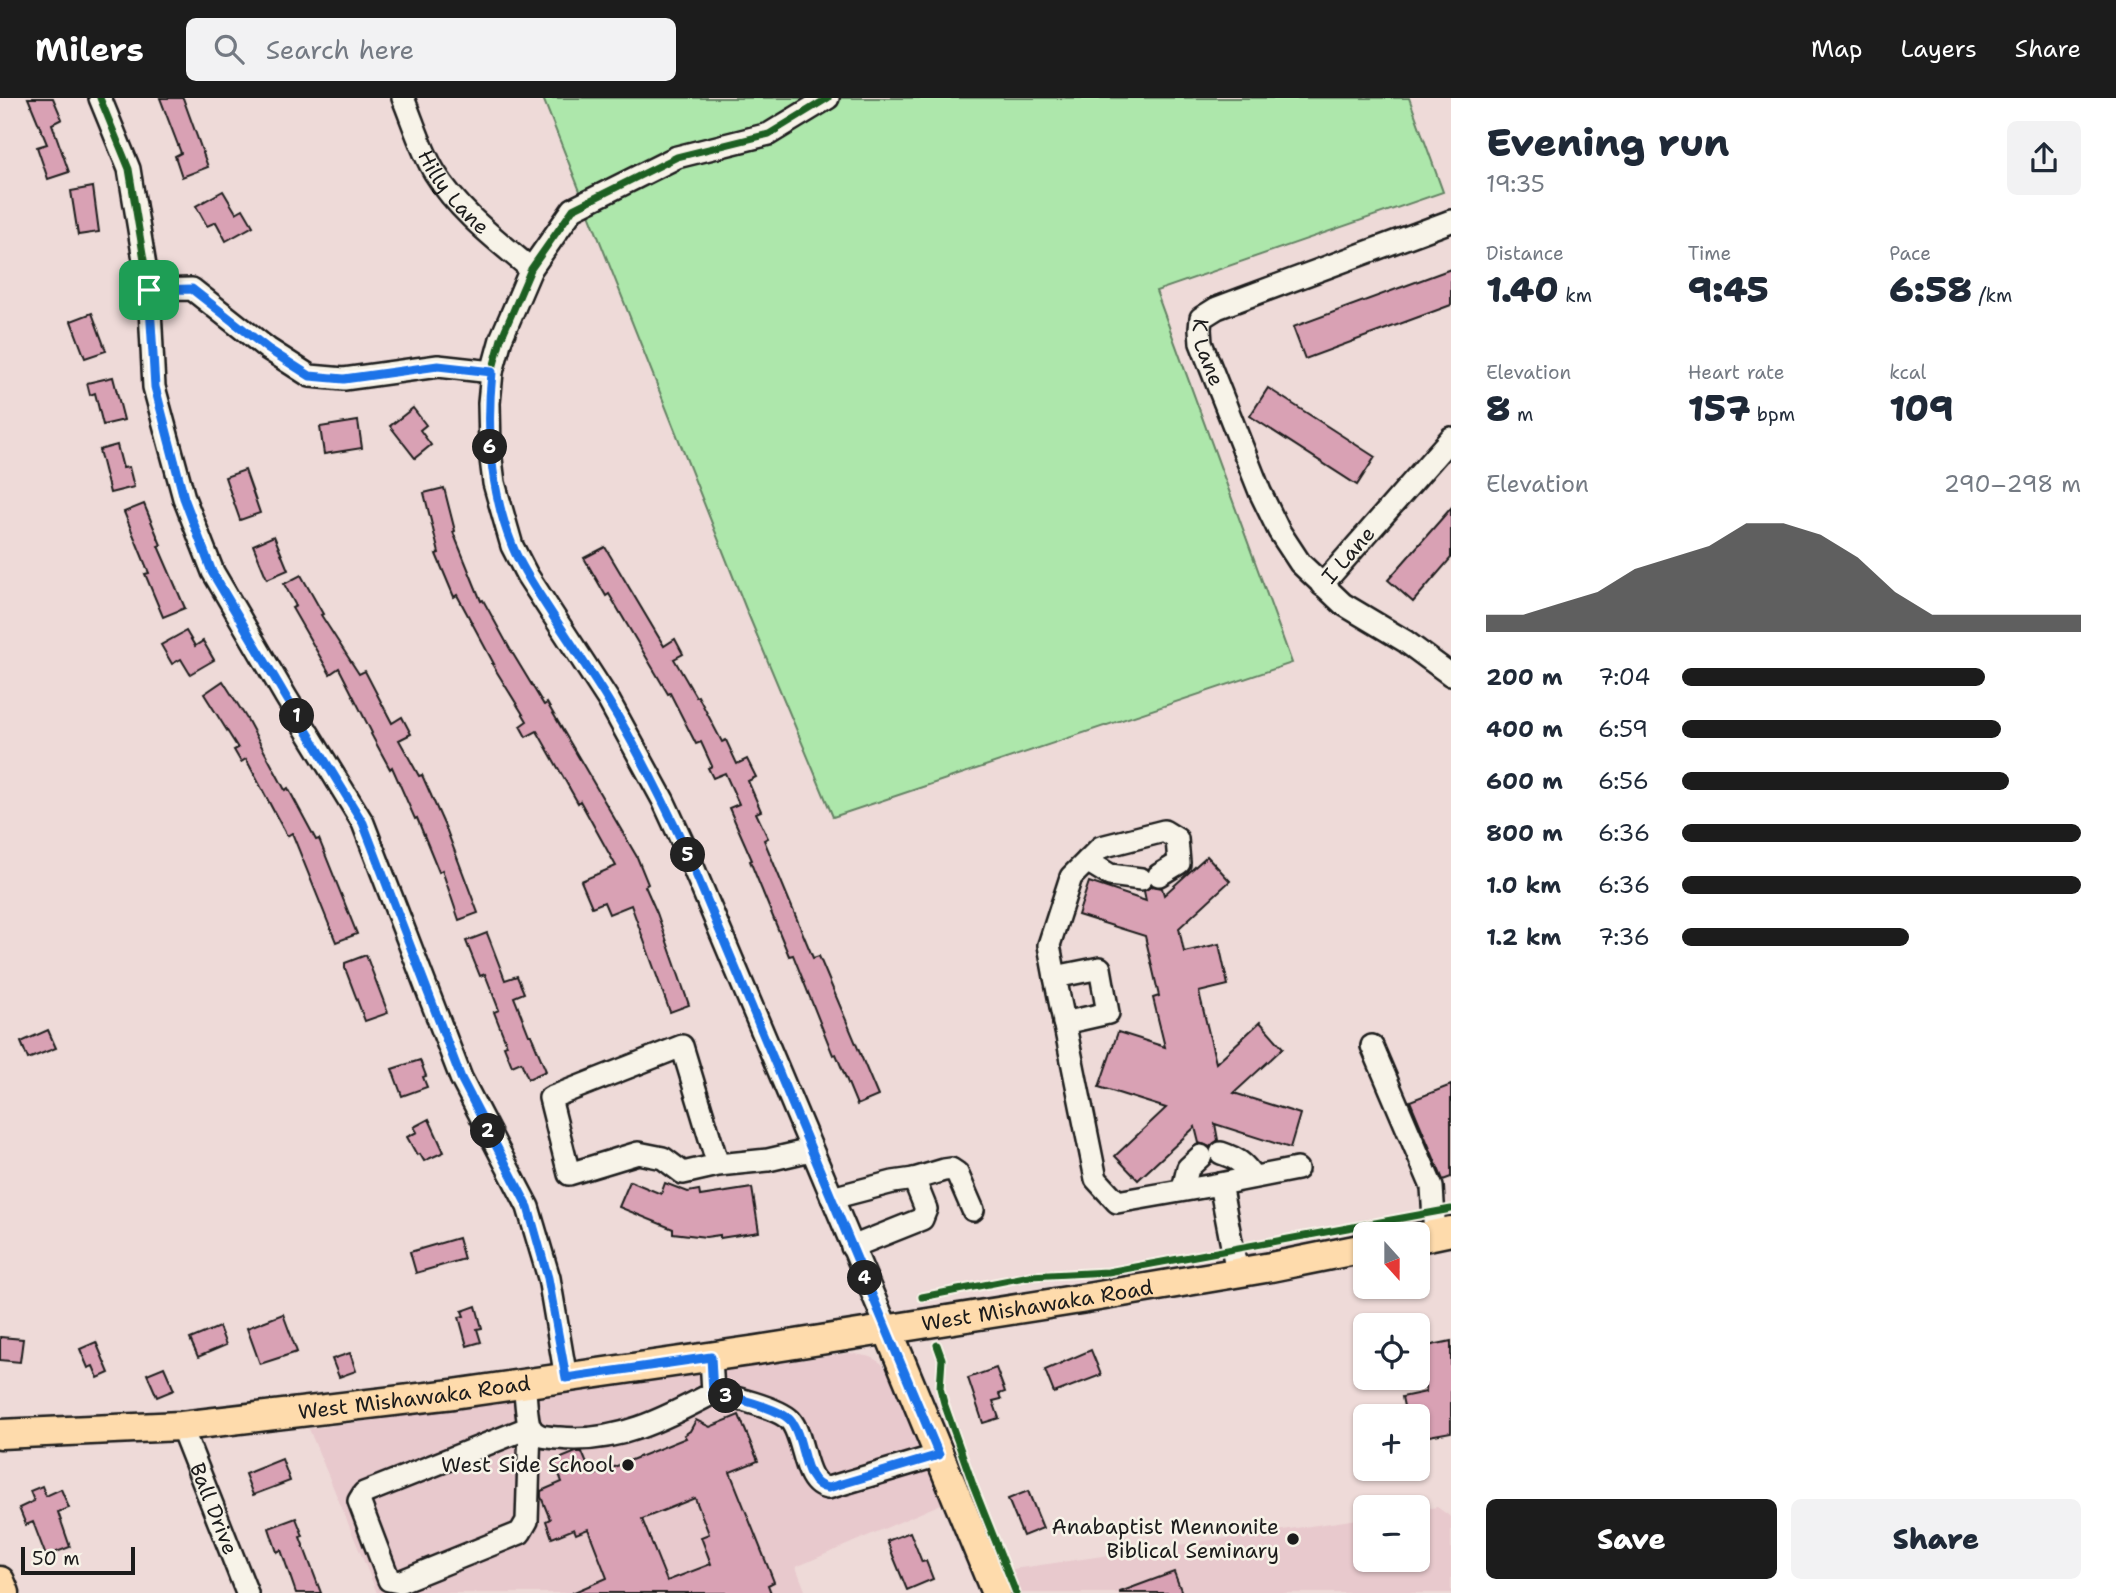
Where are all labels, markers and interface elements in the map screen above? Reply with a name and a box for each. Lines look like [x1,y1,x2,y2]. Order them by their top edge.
search box [186,18,676,81]
text: Milers [35,27,144,72]
icon: search [210,30,248,68]
text: Search here [266,32,414,67]
text: Map [1811,33,1862,65]
text: Layers [1900,33,1977,65]
text: Share [2015,33,2081,65]
text: Evening run [1486,117,1729,168]
button: share [2007,121,2081,195]
street label: Hilly Lane [411,145,495,241]
text: 19:35 [1486,169,1545,199]
text: Distance [1486,241,1564,266]
text: Time [1688,241,1731,266]
text: Pace [1889,241,1931,266]
pin [119,260,179,320]
text: 1.40 [1486,266,1559,313]
text: 9:45 [1688,266,1769,313]
text: 6:58 [1889,266,1972,313]
icon: arrive [130,271,168,309]
text: km [1559,283,1592,308]
text: /km [1972,283,2012,308]
street label: K Lane [1186,317,1231,390]
text: Elevation [1486,360,1571,385]
text: Heart rate [1688,360,1784,385]
text: kcal [1889,360,1926,385]
text: 8 [1486,385,1511,432]
text: 157 [1688,385,1750,432]
text: 109 [1889,385,1954,432]
text: m [1511,402,1533,427]
text: bpm [1750,402,1795,427]
pin: 6 [472,430,508,464]
text: 6 [483,434,496,459]
text: Elevation [1486,469,1589,499]
text: 290–298 m [1944,469,2081,499]
street label: I Lane [1316,520,1381,590]
text: 200 m [1486,662,1563,692]
text: 7:04 [1598,662,1650,692]
pin: 1 [280,698,314,734]
text: 1 [292,703,301,728]
text: 400 m [1486,714,1563,744]
text: 6:59 [1598,714,1648,744]
text: 600 m [1486,766,1563,796]
text: 6:56 [1598,766,1649,796]
text: 800 m [1486,818,1563,848]
text: 6:36 [1598,818,1650,848]
pin: 5 [670,838,706,872]
text: 5 [682,842,693,867]
text: 1.0 km [1486,870,1561,900]
text: 6:36 [1598,870,1650,900]
text: 1.2 km [1486,922,1562,952]
text: 7:36 [1598,922,1650,952]
pin: 2 [470,1114,505,1148]
text: 2 [481,1118,494,1143]
north arrow [1353,1222,1430,1298]
map controls [1353,1222,1430,1572]
pin: 4 [848,1260,882,1296]
text: 4 [858,1265,871,1290]
street label: West Mishawaka Road [920,1273,1155,1338]
button: locate [1353,1313,1430,1390]
street label: West Mishawaka Road [296,1369,532,1426]
pin: 3 [708,1378,744,1414]
text: 3 [719,1383,732,1408]
button: + [1353,1404,1430,1481]
place label: West Side School [441,1451,615,1479]
marker: West Side School [620,1457,636,1473]
street label: Ball Drive [183,1459,244,1559]
button: − [1353,1495,1430,1572]
button: Save [1486,1499,1777,1579]
button: Share [1791,1499,2081,1579]
place label: Anabaptist Mennonite Biblical Seminary [1052,1513,1279,1565]
marker: Anabaptist Mennonite Biblical Seminary [1285,1531,1301,1547]
scale bar [21,1544,135,1576]
text: 50 m [32,1546,80,1571]

